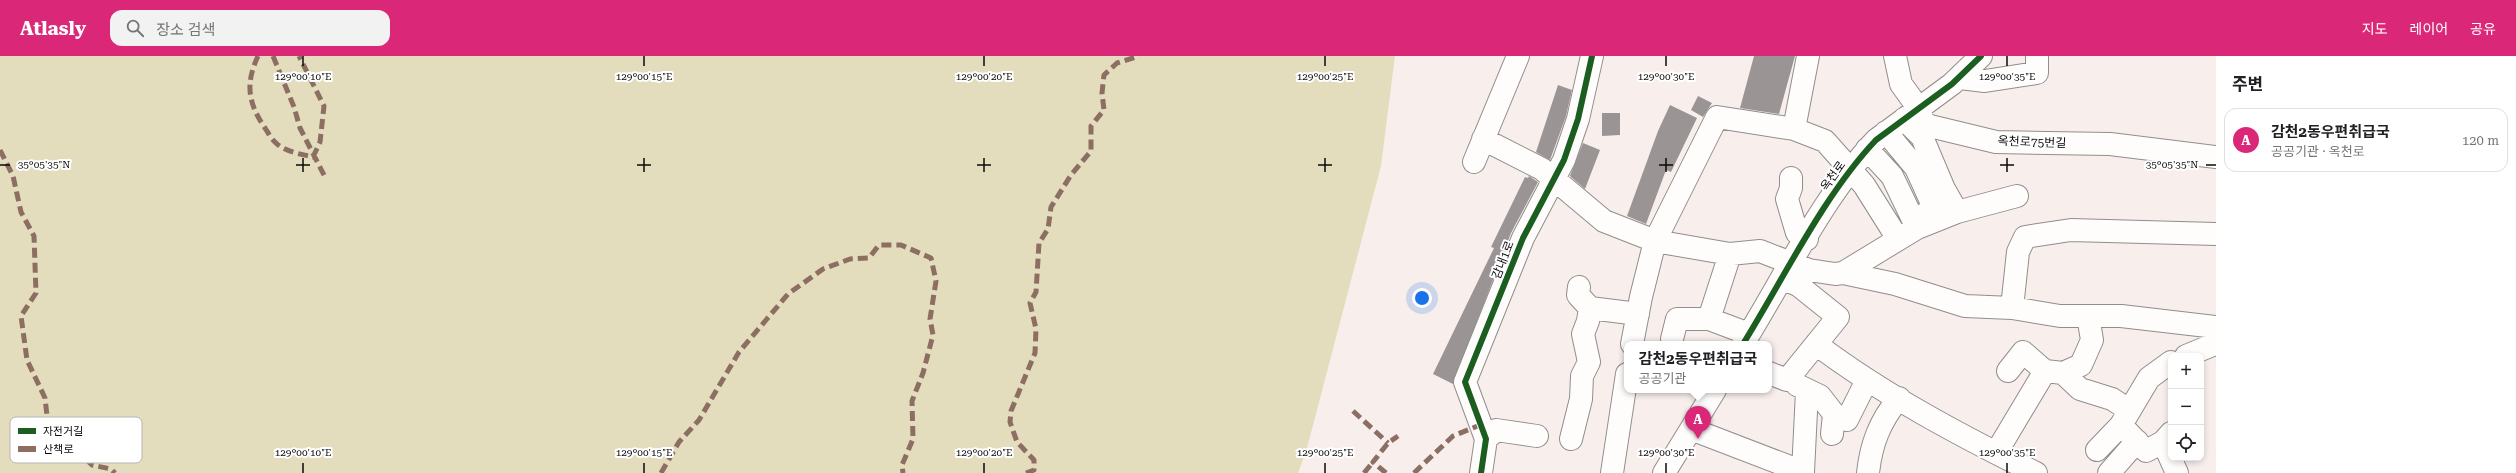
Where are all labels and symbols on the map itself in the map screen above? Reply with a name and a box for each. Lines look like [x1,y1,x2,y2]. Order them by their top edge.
text: 129°00'10"E [275,71,331,82]
text: 129°00'15"E [616,71,672,82]
text: 129°00'20"E [956,71,1012,82]
text: 129°00'25"E [1297,71,1353,82]
text: 129°00'30"E [1638,71,1694,82]
text: 129°00'35"E [1979,71,2035,82]
street label: 옥천로75번길 [1997,134,2067,150]
street label: 옥천로 [1818,158,1848,194]
text: 35°05'35"N [18,159,70,170]
text: 35°05'35"N [2146,159,2198,170]
street label: 감내1로 [1489,239,1517,281]
your location [1412,288,1432,308]
pin: A [1685,406,1711,439]
legend [10,417,142,463]
text: 자전거길 [43,425,83,438]
text: 산책로 [43,443,73,456]
text: 129°00'10"E [275,447,331,458]
text: 129°00'15"E [616,447,672,458]
text: 129°00'20"E [956,447,1012,458]
text: 129°00'25"E [1297,447,1353,458]
text: 129°00'30"E [1638,447,1694,458]
text: 129°00'35"E [1979,447,2035,458]

